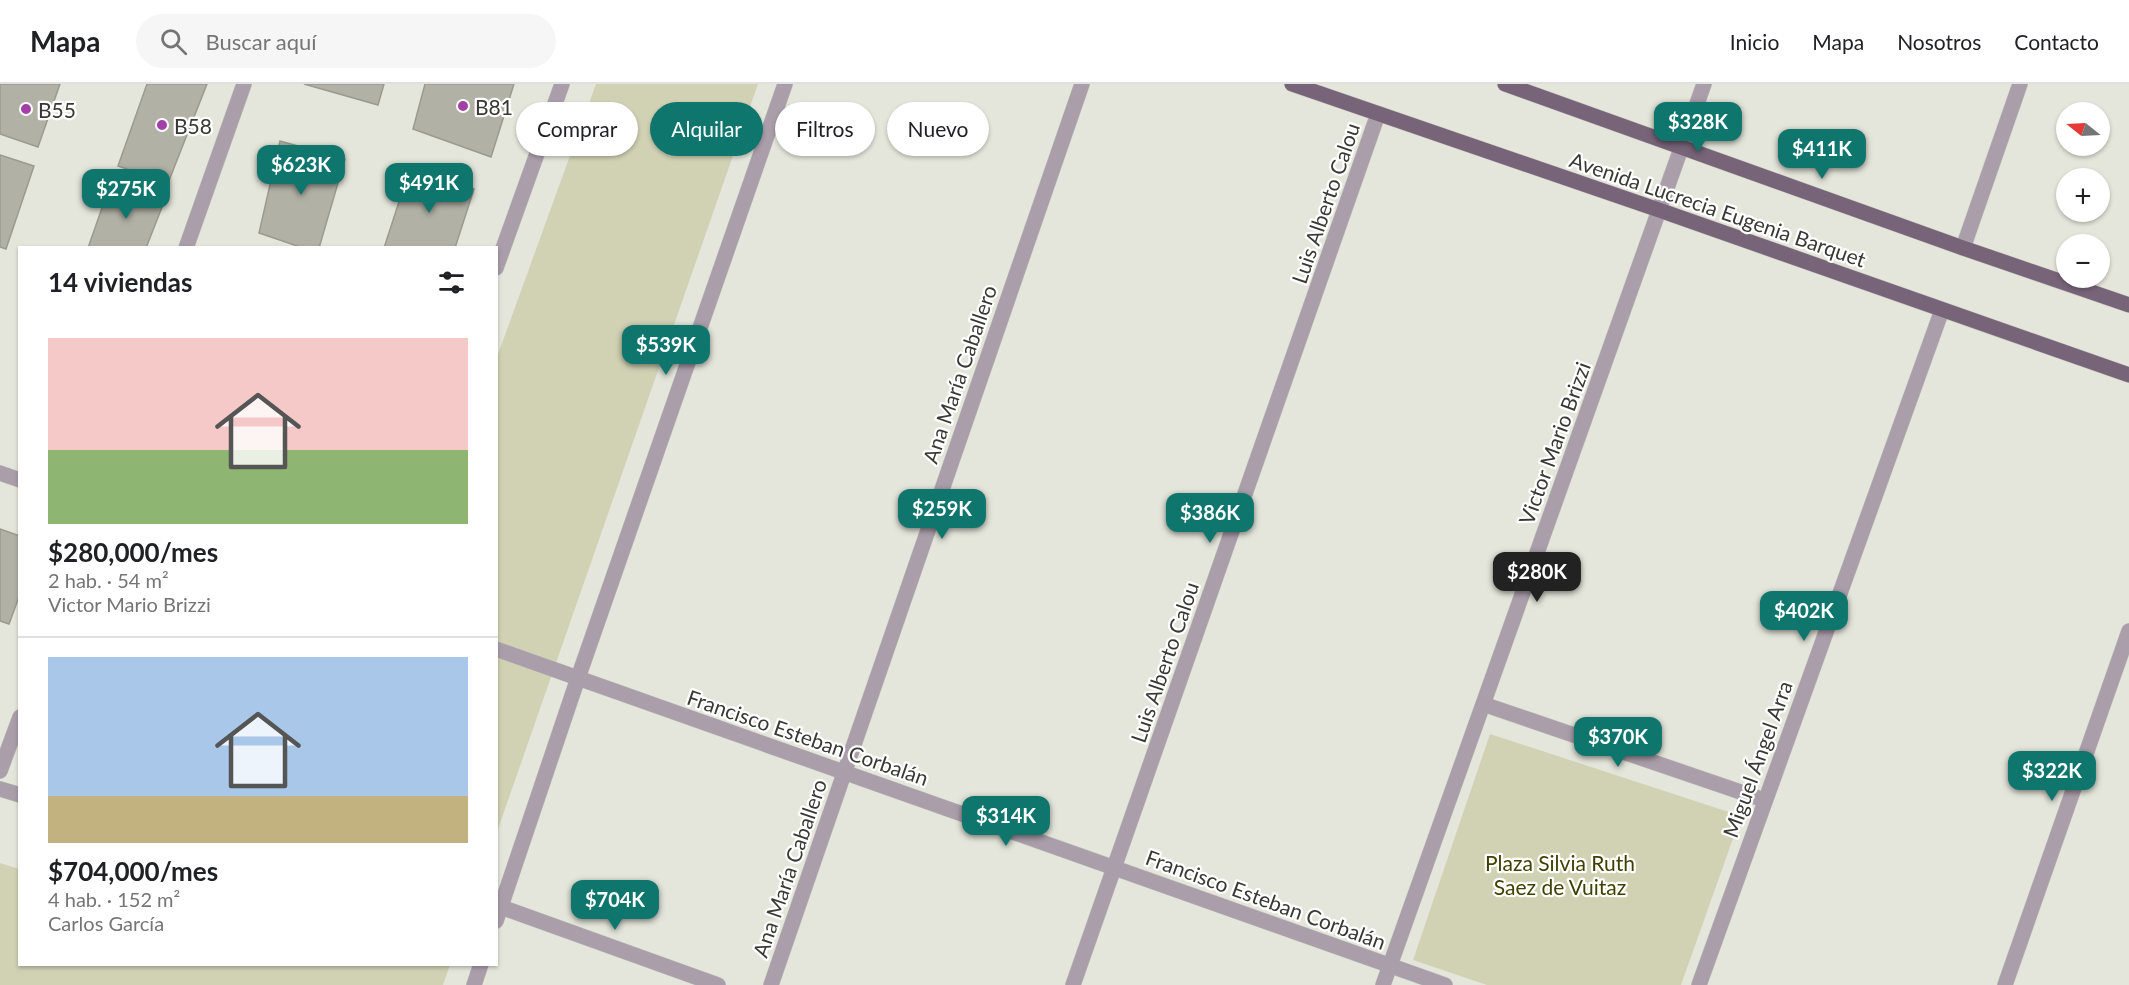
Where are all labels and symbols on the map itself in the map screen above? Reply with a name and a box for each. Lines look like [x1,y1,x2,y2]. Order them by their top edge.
place label: B81 [475,94,513,119]
place label: B55 [38,97,76,122]
marker: B81 [456,99,470,113]
marker: B55 [19,102,33,116]
pin: $328K [1656,102,1740,153]
north arrow [2056,102,2110,156]
place label: B58 [174,113,212,138]
marker: B58 [155,118,169,132]
street label: Luis Alberto Calou [1286,119,1364,287]
pin: $411K [1780,129,1864,180]
pin: $623K [259,145,343,196]
street label: Avenida Lucrecia Eugenia Barquet [1567,147,1870,272]
pin: $491K [387,163,471,214]
pin: $275K [84,169,168,220]
street label: Ana María Caballero [917,282,1001,466]
pin: $539K [624,325,708,376]
street label: Victor Mario Brizzi [1513,358,1595,528]
pin: $259K [900,489,984,540]
pin: $386K [1168,493,1252,544]
pin: $280K [1495,552,1579,603]
street label: Luis Alberto Calou [1125,578,1203,746]
pin: $402K [1762,591,1846,642]
street label: Miguel Ángel Arra [1717,677,1797,841]
street label: Francisco Esteban Corbalán [684,684,932,790]
pin: $370K [1576,717,1660,768]
pin: $322K [2010,751,2094,802]
street label: Ana María Caballero [747,776,831,960]
pin: $314K [964,796,1048,847]
street label: Francisco Esteban Corbalán [1143,844,1389,954]
park label: Plaza Silvia Ruth Saez de Vuitaz [1485,850,1635,899]
pin: $704K [573,880,657,931]

